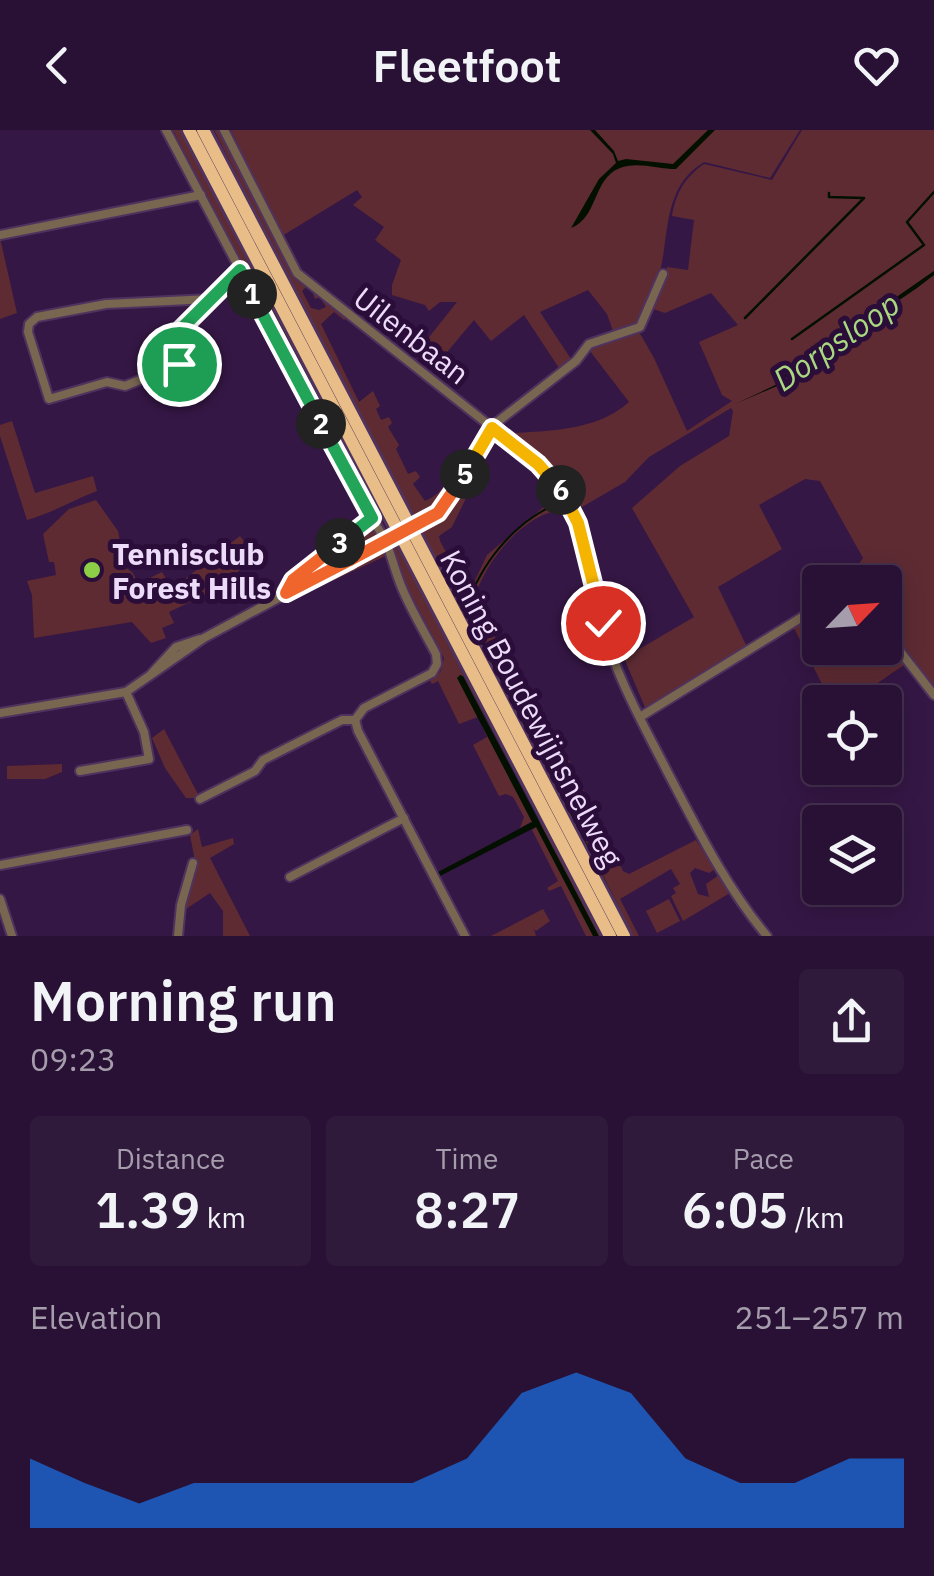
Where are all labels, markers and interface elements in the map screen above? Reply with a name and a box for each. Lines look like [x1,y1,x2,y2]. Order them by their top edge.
text: Fleetfoot [373,36,562,94]
icon: back [30,38,85,93]
icon: heart [849,38,904,93]
pin: 1 [227,269,277,319]
text: 1 [244,275,260,312]
street label: Uilenbaan [346,278,478,392]
water label: Dorpsloop [764,282,908,400]
pin [137,322,222,407]
icon: arrive [152,337,207,392]
pin: 2 [296,399,346,449]
text: 2 [313,405,329,442]
pin: 5 [440,449,490,499]
text: 5 [457,455,473,492]
pin: 6 [536,465,586,515]
text: 6 [553,471,569,508]
pin: 3 [315,518,365,568]
text: 3 [332,524,348,561]
place label: Tennisclub Forest Hills [112,534,271,607]
street label: Koning Boudewijnsnelweg [432,543,632,873]
marker: Tennisclub Forest Hills [81,559,103,581]
north arrow [802,565,902,665]
map controls [802,565,902,905]
pin [561,581,646,666]
icon: check [576,596,631,651]
button: locate [802,685,902,785]
button: layers [802,805,902,905]
text: Morning run [30,965,337,1036]
button: share [799,969,904,1074]
text: 09:23 [30,1038,116,1080]
text: Distance [116,1140,225,1177]
text: Time [436,1140,498,1177]
text: Pace [733,1140,794,1177]
text: 1.39 [95,1177,200,1242]
text: 8:27 [414,1177,520,1242]
text: 6:05 [682,1177,788,1242]
text: km [200,1199,246,1236]
text: /km [788,1199,845,1236]
text: Elevation [30,1296,163,1338]
text: 251–257 m [734,1296,904,1338]

